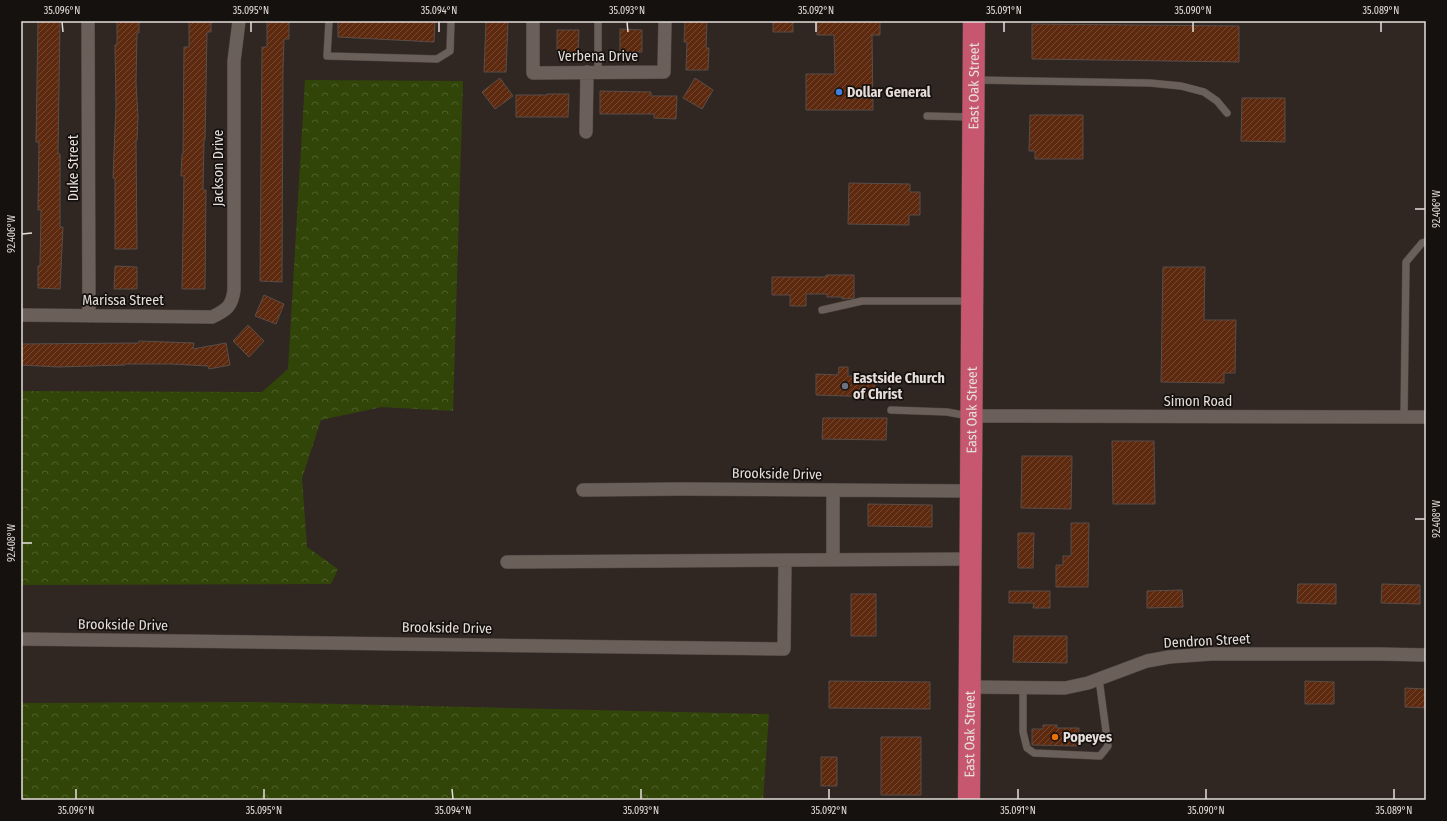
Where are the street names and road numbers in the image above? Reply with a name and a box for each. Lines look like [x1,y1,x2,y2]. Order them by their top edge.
street label: East Oak Street [965,42,982,129]
street label: Verbena Drive [558,48,638,65]
street label: Jackson Drive [210,130,227,206]
street label: Duke Street [65,134,82,201]
street label: Marissa Street [82,292,164,309]
street label: East Oak Street [963,366,980,453]
street label: Simon Road [1164,393,1232,410]
street label: Brookside Drive [732,465,822,483]
street label: Brookside Drive [78,616,168,634]
street label: Brookside Drive [402,619,492,637]
street label: Dendron Street [1163,630,1251,652]
street label: East Oak Street [961,690,978,777]

